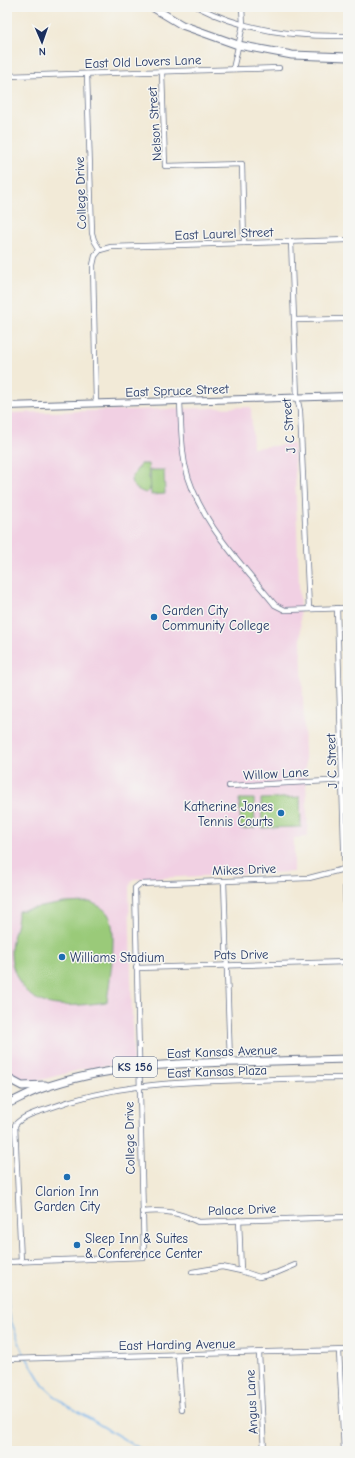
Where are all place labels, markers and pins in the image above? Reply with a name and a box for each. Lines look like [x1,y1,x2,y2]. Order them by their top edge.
place label: Garden City Community College [162,603,270,633]
marker: Garden City Community College [149,612,159,622]
place label: Katherine Jones Tennis Courts [184,799,273,829]
marker: Katherine Jones Tennis Courts [276,808,286,818]
place label: Williams Stadium [70,950,165,965]
marker: Williams Stadium [57,952,67,962]
marker: Clarion Inn Garden City [62,1172,72,1182]
place label: Clarion Inn Garden City [34,1184,100,1214]
place label: Sleep Inn & Suites & Conference Center [85,1231,203,1261]
marker: Sleep Inn & Suites & Conference Center [72,1240,82,1250]

